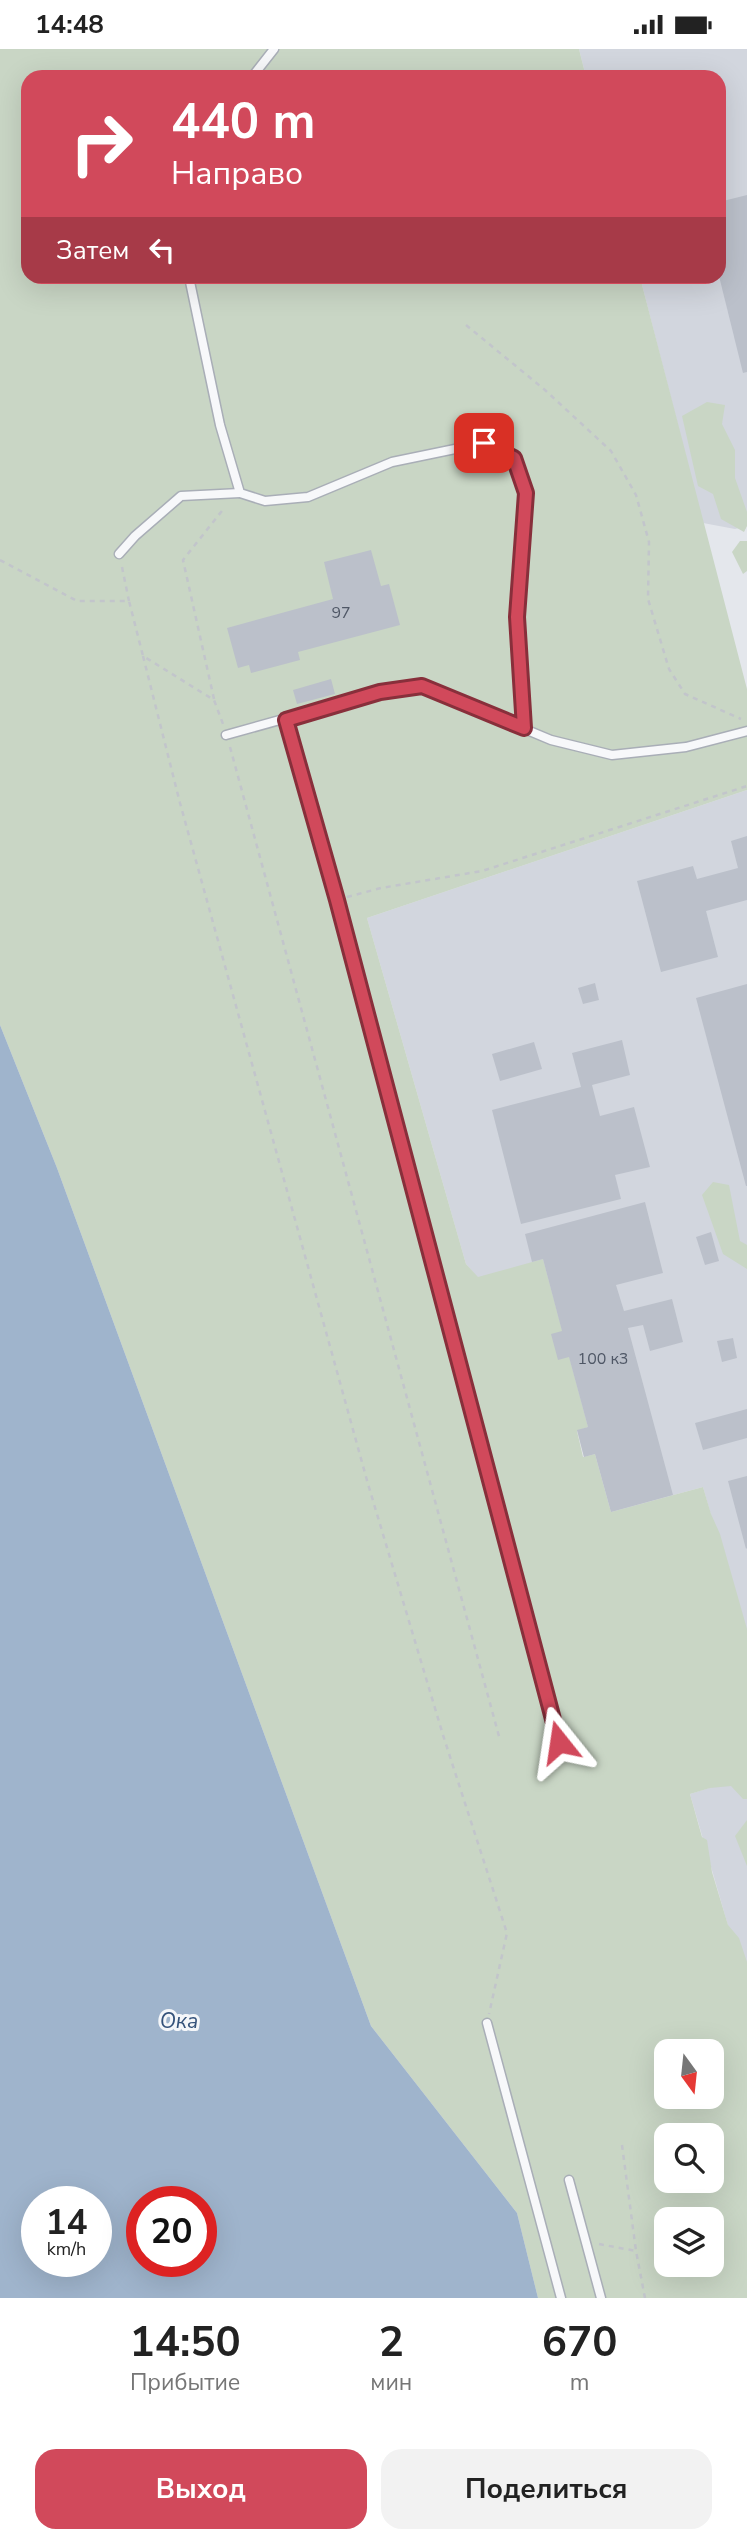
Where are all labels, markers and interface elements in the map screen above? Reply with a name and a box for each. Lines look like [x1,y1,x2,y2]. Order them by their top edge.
text: 14:48 [35,7,104,42]
text: 440 m [171,88,315,155]
icon: right [56,98,147,189]
text: Направо [171,152,303,195]
icon: left [143,231,181,269]
text: Затем [56,233,129,268]
pin [454,413,514,473]
icon: arrive [465,424,503,462]
house number: 97 [331,602,351,624]
house number: 100 к3 [578,1348,628,1370]
position arrow [522,1705,596,1779]
water label: Ока [160,2007,198,2035]
north arrow [654,2039,724,2109]
map controls [654,2039,724,2277]
button: search [654,2123,724,2193]
speed limit sign: 20 [126,2186,217,2277]
text: 14 [45,2199,88,2246]
button: layers [654,2207,724,2277]
text: km/h [47,2237,86,2261]
text: 14:50 [130,2314,241,2371]
text: 2 [379,2314,404,2371]
text: 670 [542,2314,617,2371]
text: Прибытие [130,2367,240,2398]
text: мин [370,2367,412,2398]
text: m [570,2367,590,2398]
button: Выход [35,2449,367,2529]
button: Поделиться [381,2449,712,2529]

